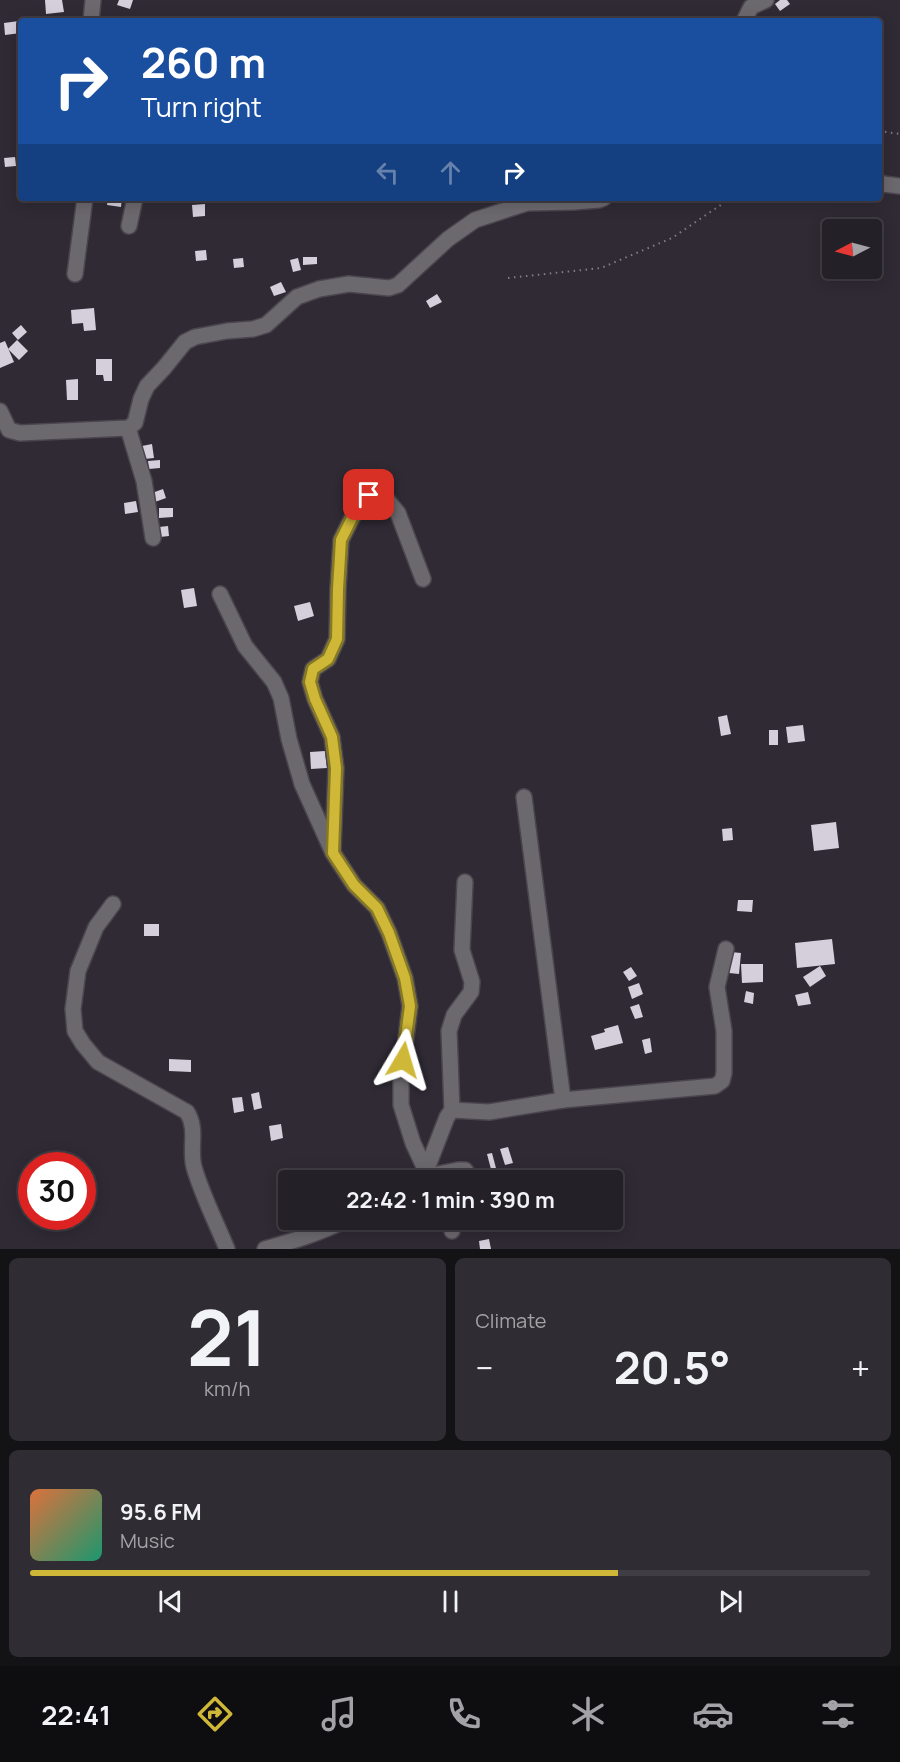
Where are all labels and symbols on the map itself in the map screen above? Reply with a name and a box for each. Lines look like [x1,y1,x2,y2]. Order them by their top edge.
north arrow [822,219,882,279]
pin [343,469,394,520]
position arrow [371,1028,435,1092]
speed limit sign: 30 [18,1152,96,1230]

